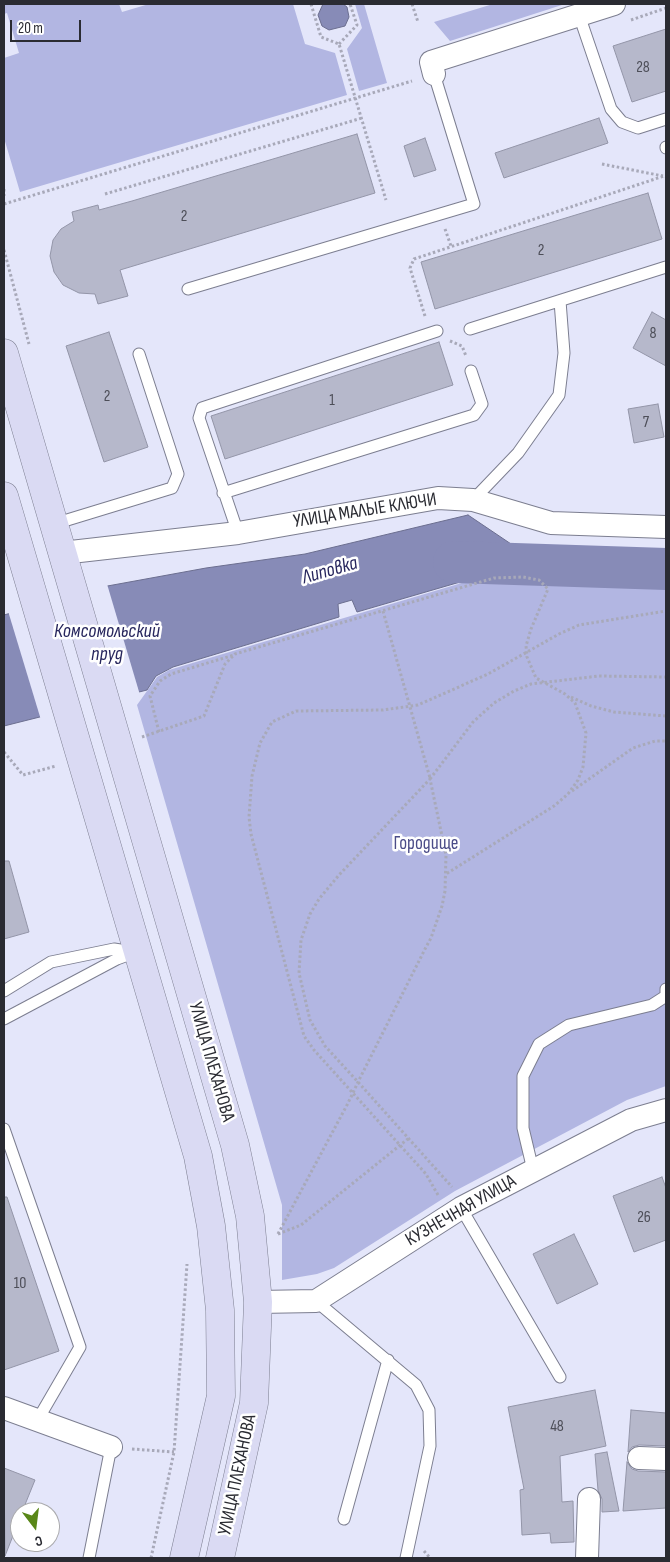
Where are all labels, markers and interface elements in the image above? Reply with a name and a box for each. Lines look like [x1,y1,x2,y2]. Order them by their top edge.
scale bar [12,10,84,42]
text: 20 m [18,19,43,38]
house number: 28 [636,58,650,78]
house number: 2 [181,207,187,227]
house number: 2 [538,241,544,261]
house number: 8 [649,324,657,344]
house number: 2 [104,387,110,407]
house number: 1 [329,391,335,411]
house number: 7 [643,413,649,433]
street label: УЛИЦА МАЛЫЕ КЛЮЧИ [292,488,438,534]
water label: Липовка [300,552,360,590]
water label: Комсомольский пруд [54,620,160,667]
park label: Городище [394,833,458,855]
street label: УЛИЦА ПЛЕХАНОВА [183,1000,239,1124]
street label: КУЗНЕЧНАЯ УЛИЦА [402,1170,520,1252]
house number: 26 [637,1208,651,1228]
house number: 10 [14,1274,26,1294]
street label: УЛИЦА ПЛЕХАНОВА [214,1412,262,1538]
house number: 48 [550,1417,564,1437]
north arrow [10,1502,60,1552]
text: С [33,1532,44,1550]

